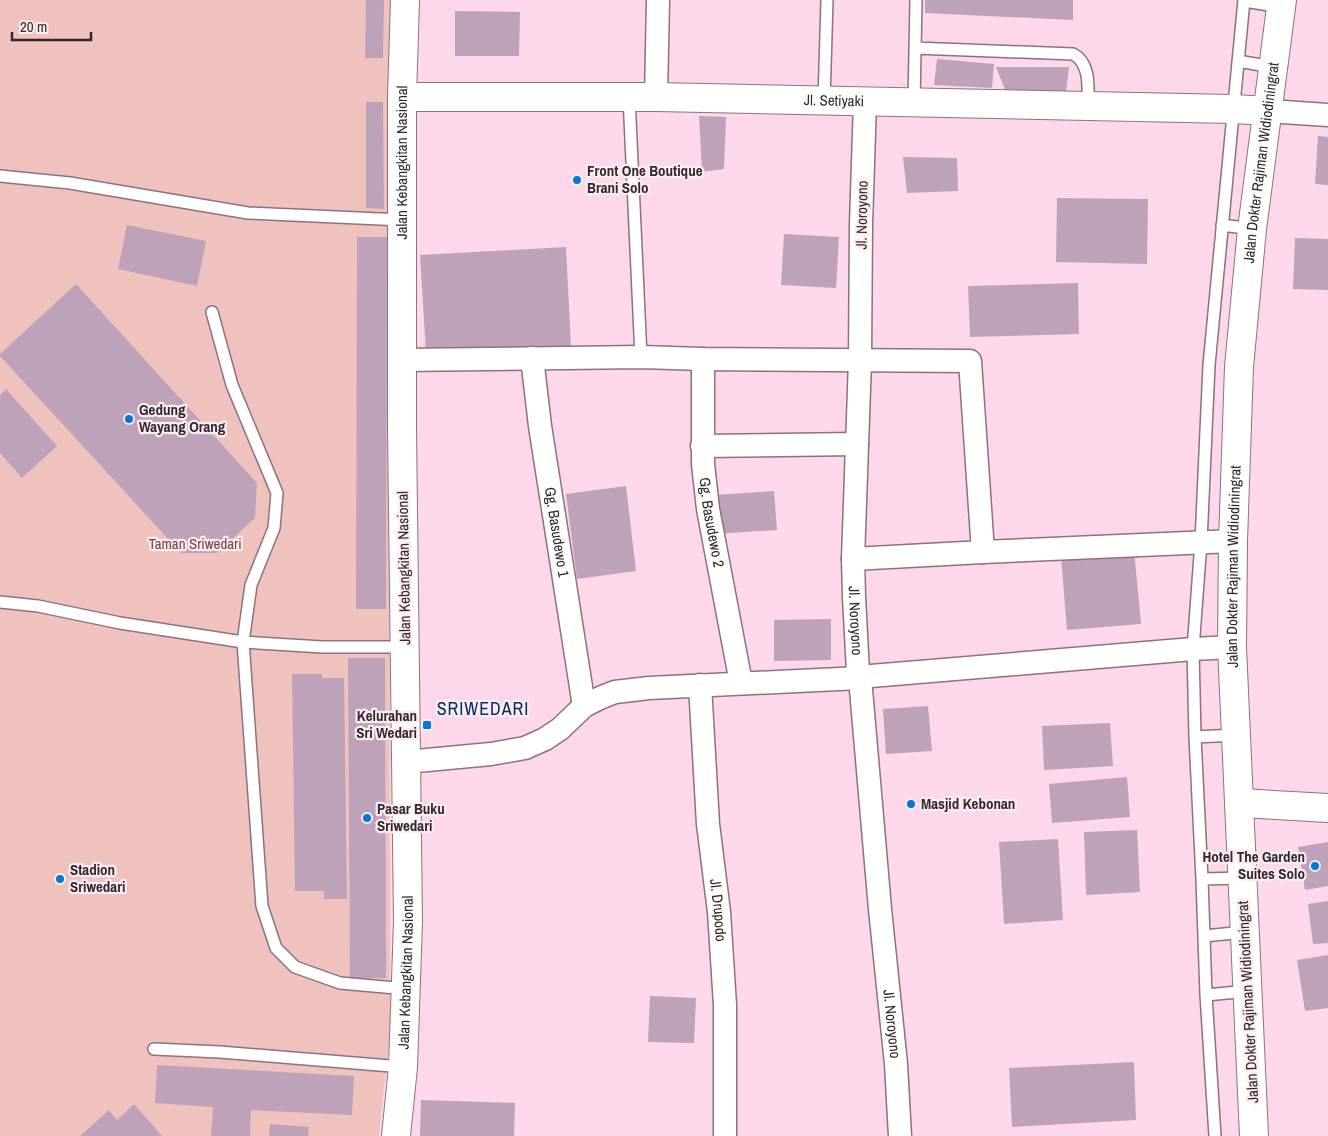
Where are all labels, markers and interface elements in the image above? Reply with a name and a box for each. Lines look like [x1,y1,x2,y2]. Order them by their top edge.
scale bar [12,10,91,42]
text: 20 m [20,16,47,37]
street label: Jalan Dokter Rajiman Widiodiningrat [1238,60,1284,264]
street label: Jalan Kebangkitan Nasional [391,85,412,239]
street label: Jl. Setiyaki [804,89,864,111]
place label: Front One Boutique Brani Solo [587,160,703,198]
marker: Front One Boutique Brani Solo [571,174,583,186]
street label: Jl. Noroyono [850,180,873,250]
place label: Gedung Wayang Orang [139,399,226,437]
marker: Gedung Wayang Orang [123,413,135,425]
street label: Jalan Dokter Rajiman Widiodiningrat [1221,464,1246,668]
street label: Gg. Basudewo 2 [695,476,730,569]
street label: Gg. Basudewo 1 [540,486,575,579]
street label: Jalan Kebangkitan Nasional [392,491,415,645]
park label: Taman Sriwedari [148,533,242,554]
street label: Jl. Noroyono [844,586,868,656]
district label: SRIWEDARI [437,696,529,721]
place label: Kelurahan Sri Wedari [356,705,417,743]
marker: Kelurahan Sri Wedari [421,719,433,731]
place label: Masjid Kebonan [921,793,1015,814]
place label: Pasar Buku Sriwedari [377,798,445,836]
marker: Masjid Kebonan [905,798,917,810]
marker: Pasar Buku Sriwedari [361,812,373,824]
place label: Hotel The Garden Suites Solo [1202,846,1305,884]
place label: Stadion Sriwedari [70,859,125,897]
marker: Hotel The Garden Suites Solo [1309,860,1321,872]
marker: Stadion Sriwedari [54,873,66,885]
street label: Jl. Drupodo [705,878,732,942]
street label: Jalan Kebangkitan Nasional [393,895,418,1050]
street label: Jalan Dokter Rajiman Widiodiningrat [1232,900,1263,1104]
street label: Jl. Noroyono [878,988,906,1059]

